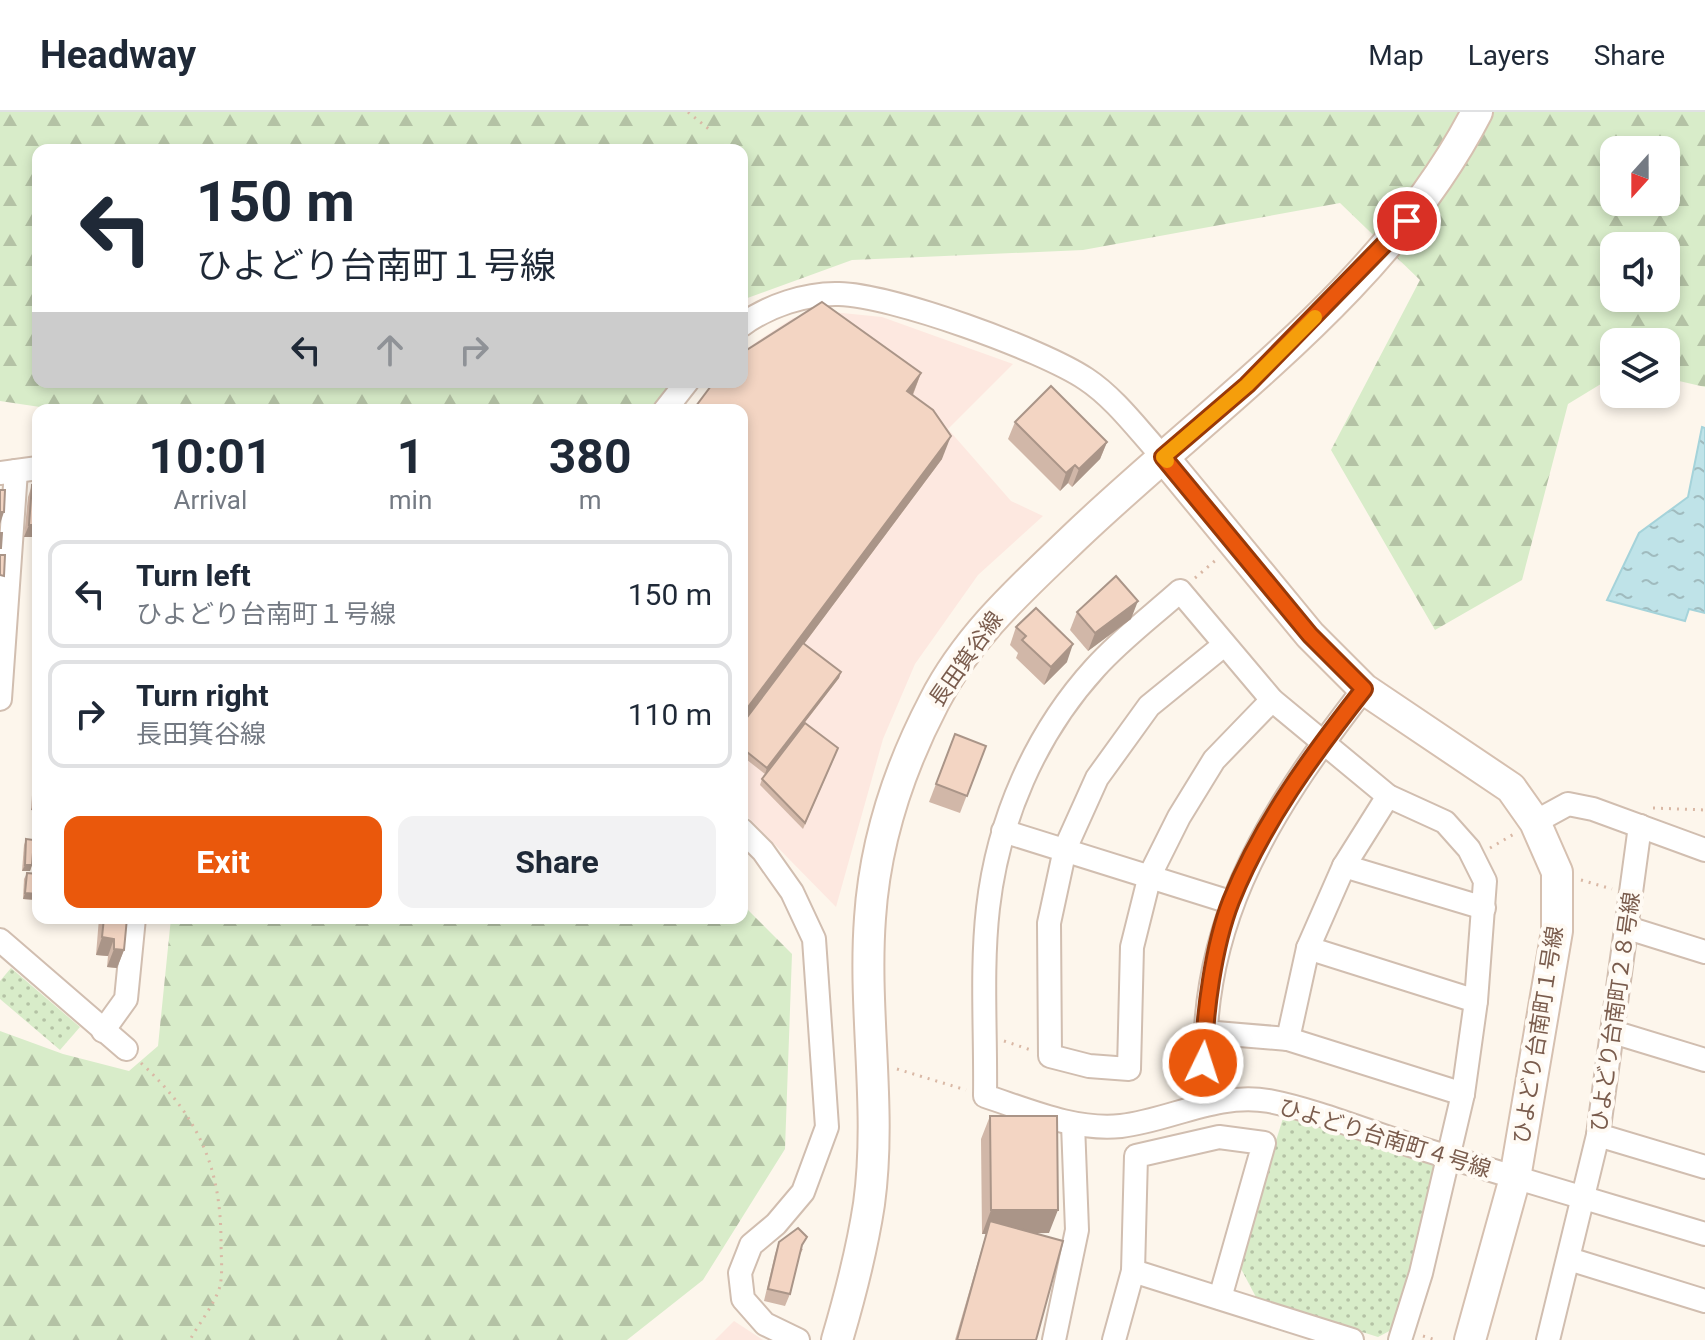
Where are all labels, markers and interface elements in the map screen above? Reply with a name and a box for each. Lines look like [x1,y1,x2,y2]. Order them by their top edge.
text: Headway [40,33,196,77]
text: Map [1368,39,1424,72]
text: Layers [1468,39,1550,72]
text: Share [1594,39,1665,72]
north arrow [1600,136,1680,216]
map controls [1600,136,1680,408]
text: 150 m [196,169,355,235]
icon: left [64,176,168,280]
pin [1373,187,1441,255]
icon: arrive [1385,199,1429,243]
button: sound [1600,232,1680,312]
text: ひよどり台南町１号線 [196,245,556,287]
icon: left [284,328,328,372]
icon: ahead [368,328,412,372]
icon: right [452,328,496,372]
button: layers [1600,328,1680,408]
text: 10:01 [149,428,272,485]
text: 1 [397,428,424,485]
text: 380 [549,428,631,485]
text: Arrival [174,485,247,515]
text: min [389,485,432,515]
text: m [579,485,602,515]
text: Turn left [136,558,251,593]
icon: left [68,572,112,616]
text: 150 m [628,577,712,612]
text: ひよどり台南町１号線 [136,599,396,629]
street label: 長田箕谷線 [924,607,1008,711]
text: Turn right [136,678,269,713]
icon: right [68,692,112,736]
text: 110 m [628,697,712,732]
text: 長田箕谷線 [136,719,266,749]
button: Exit [64,816,382,908]
button: Share [398,816,716,908]
street label: ひよどり台南町２８号線 [1586,890,1644,1134]
street label: ひよどり台南町１号線 [1508,924,1568,1146]
position arrow [1161,1021,1245,1105]
street label: ひよどり台南町４号線 [1276,1094,1494,1182]

